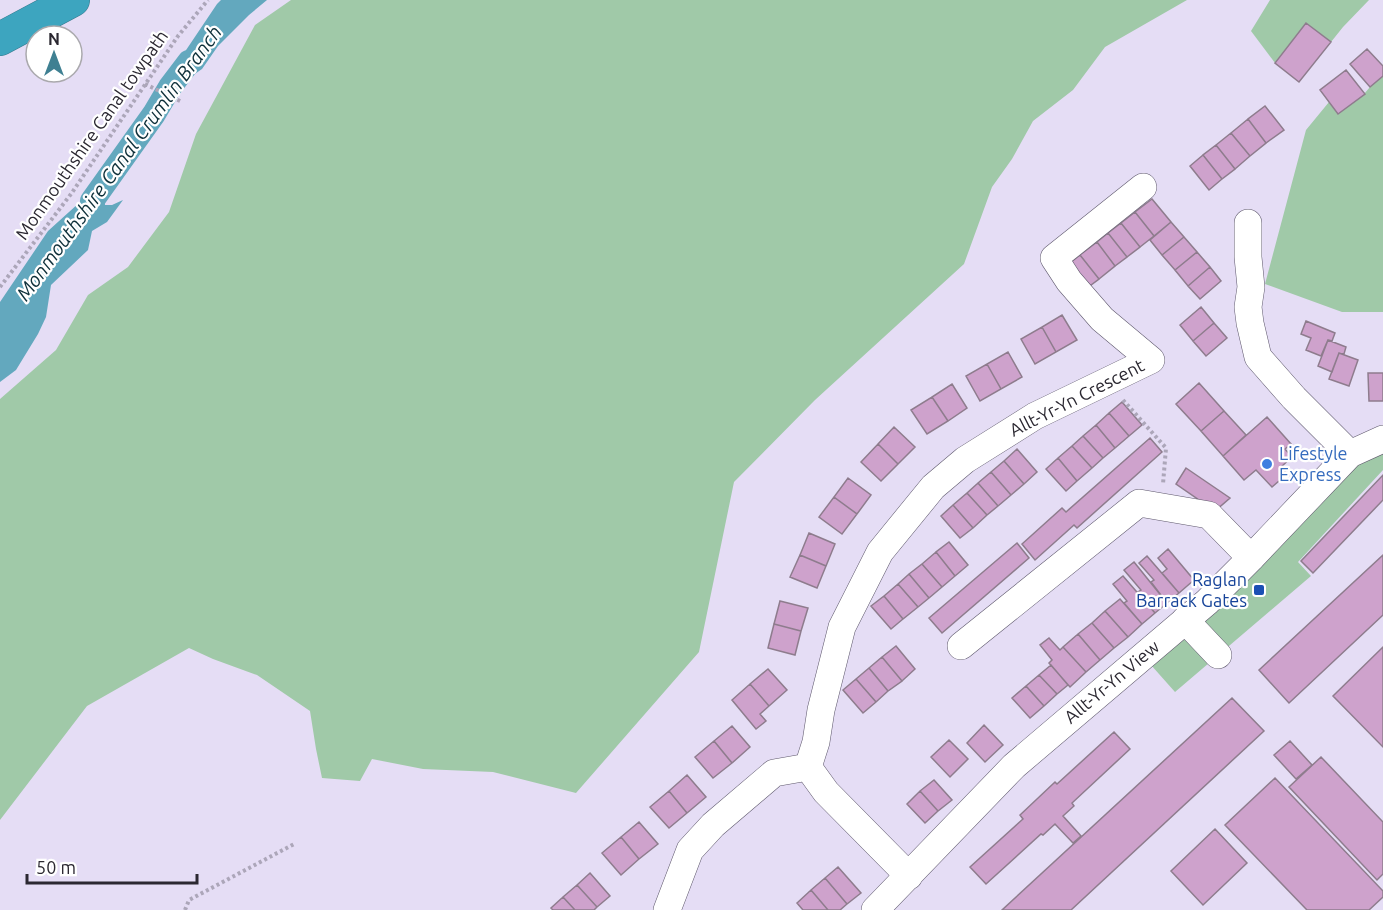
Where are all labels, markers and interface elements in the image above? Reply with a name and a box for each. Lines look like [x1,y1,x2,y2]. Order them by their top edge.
water label: Monmouthshire Canal Crumlin Branch [11,21,226,305]
north arrow [24,24,84,84]
street label: Monmouthshire Canal towpath [11,26,171,243]
text: N [48,30,60,48]
street label: Allt-Yr-Yn Crescent [1006,354,1147,440]
place label: Lifestyle Express [1279,443,1348,484]
marker: Lifestyle Express [1260,457,1274,471]
place label: Raglan Barrack Gates [1136,569,1247,610]
marker: Raglan Barrack Gates [1252,583,1266,597]
street label: Allt-Yr-Yn View [1060,636,1163,727]
scale bar [27,847,196,885]
text: 50 m [36,857,76,877]

